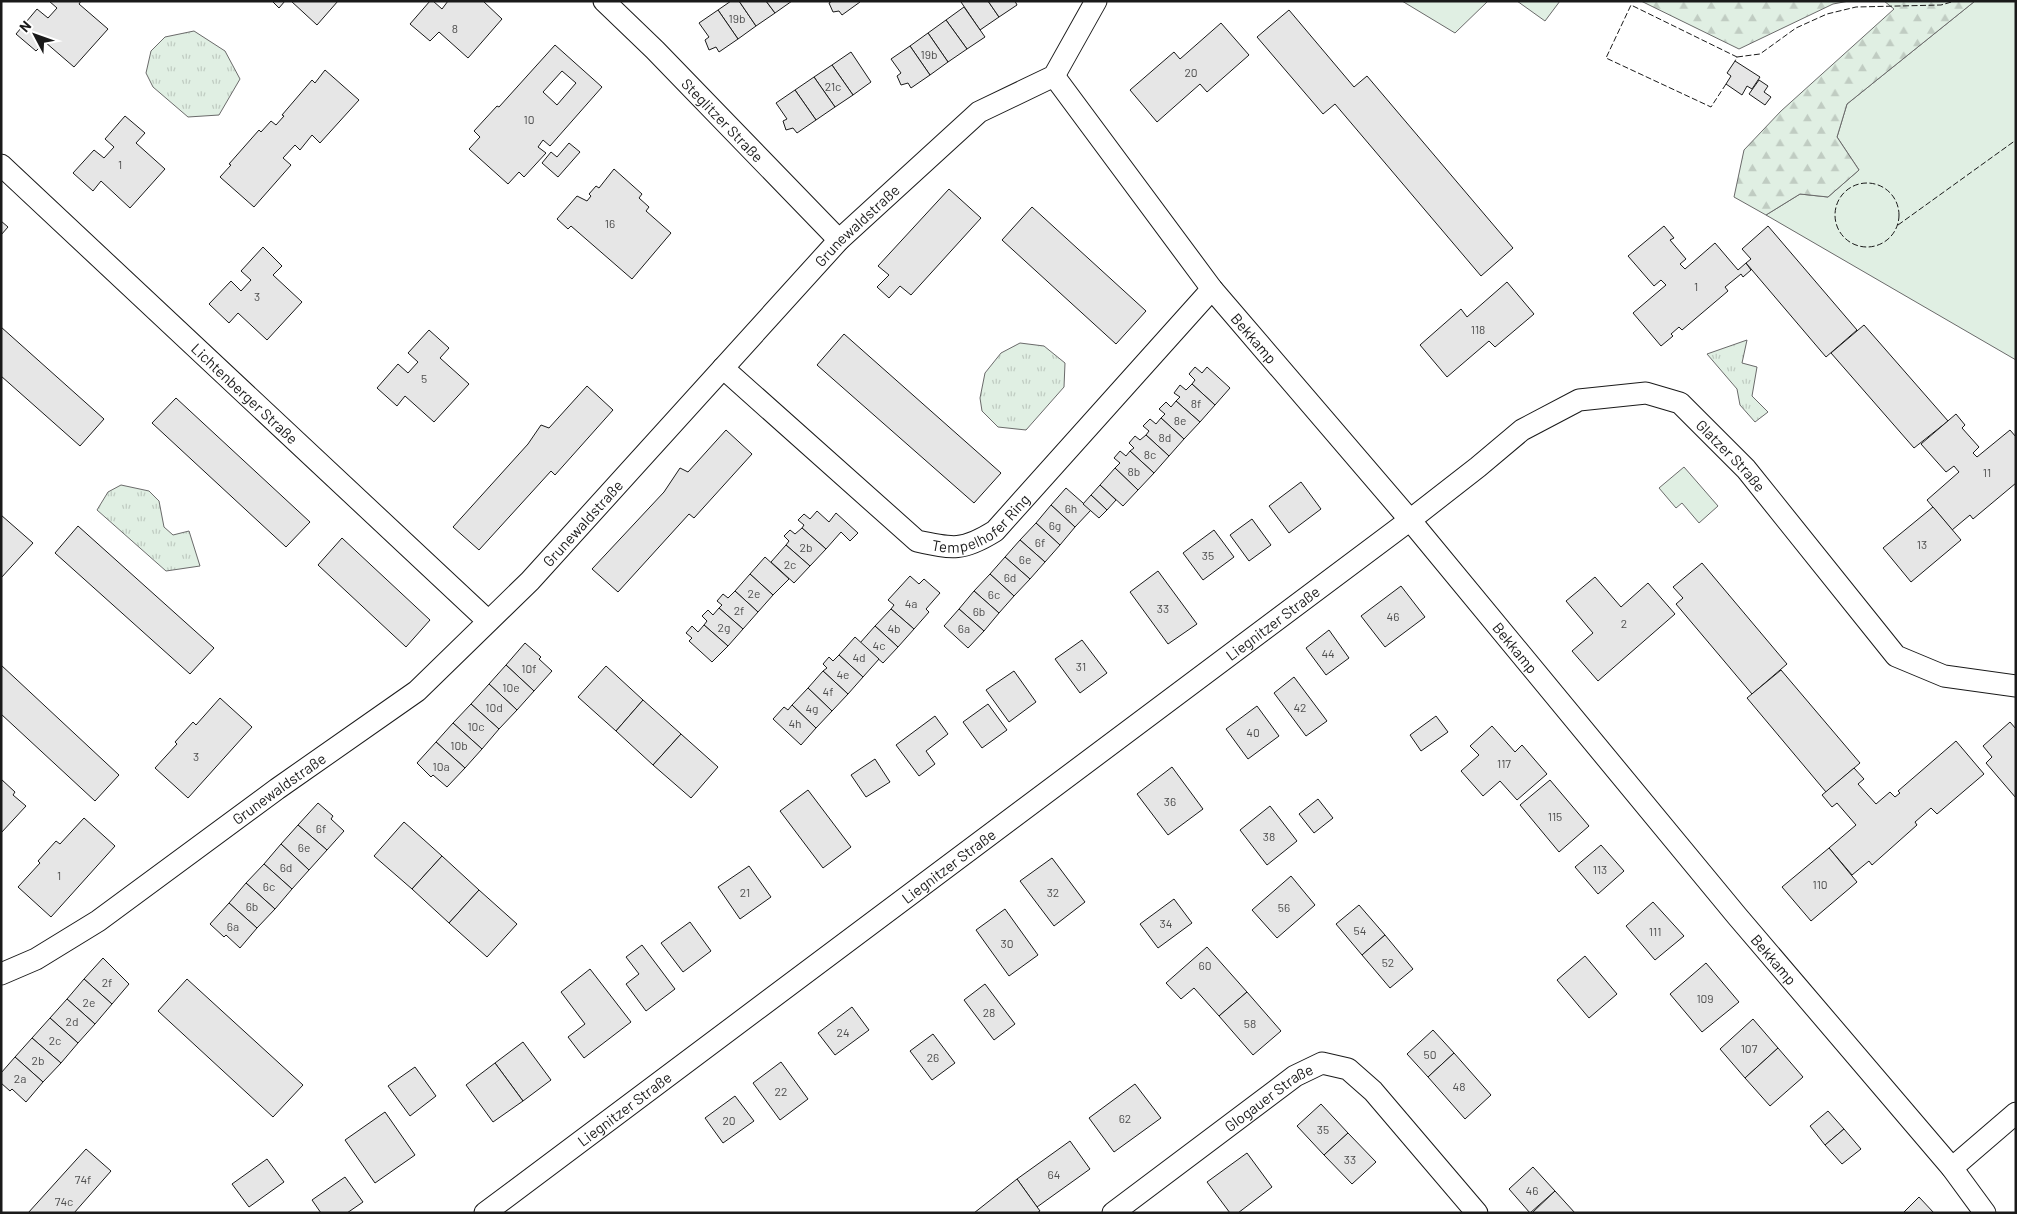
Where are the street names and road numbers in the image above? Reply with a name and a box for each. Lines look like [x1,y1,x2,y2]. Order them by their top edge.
street label: Steglitzer Straße [678,74,767,166]
street label: Grunewaldstraße [811,180,903,270]
street label: Bekkamp [1228,309,1281,367]
street label: Lichtenberger Straße [188,339,302,447]
street label: Glatzer Straße [1693,416,1769,495]
street label: Grunewaldstraße [539,476,626,570]
street label: Tempelhofer Ring [930,490,1033,556]
street label: Liegnitzer Straße [1222,582,1323,664]
street label: Bekkamp [1489,619,1542,677]
street label: Grunewaldstraße [229,749,329,828]
street label: Liegnitzer Straße [898,825,999,907]
street label: Bekkamp [1747,930,1801,988]
street label: Glogauer Straße [1221,1060,1316,1135]
street label: Liegnitzer Straße [574,1068,675,1150]

